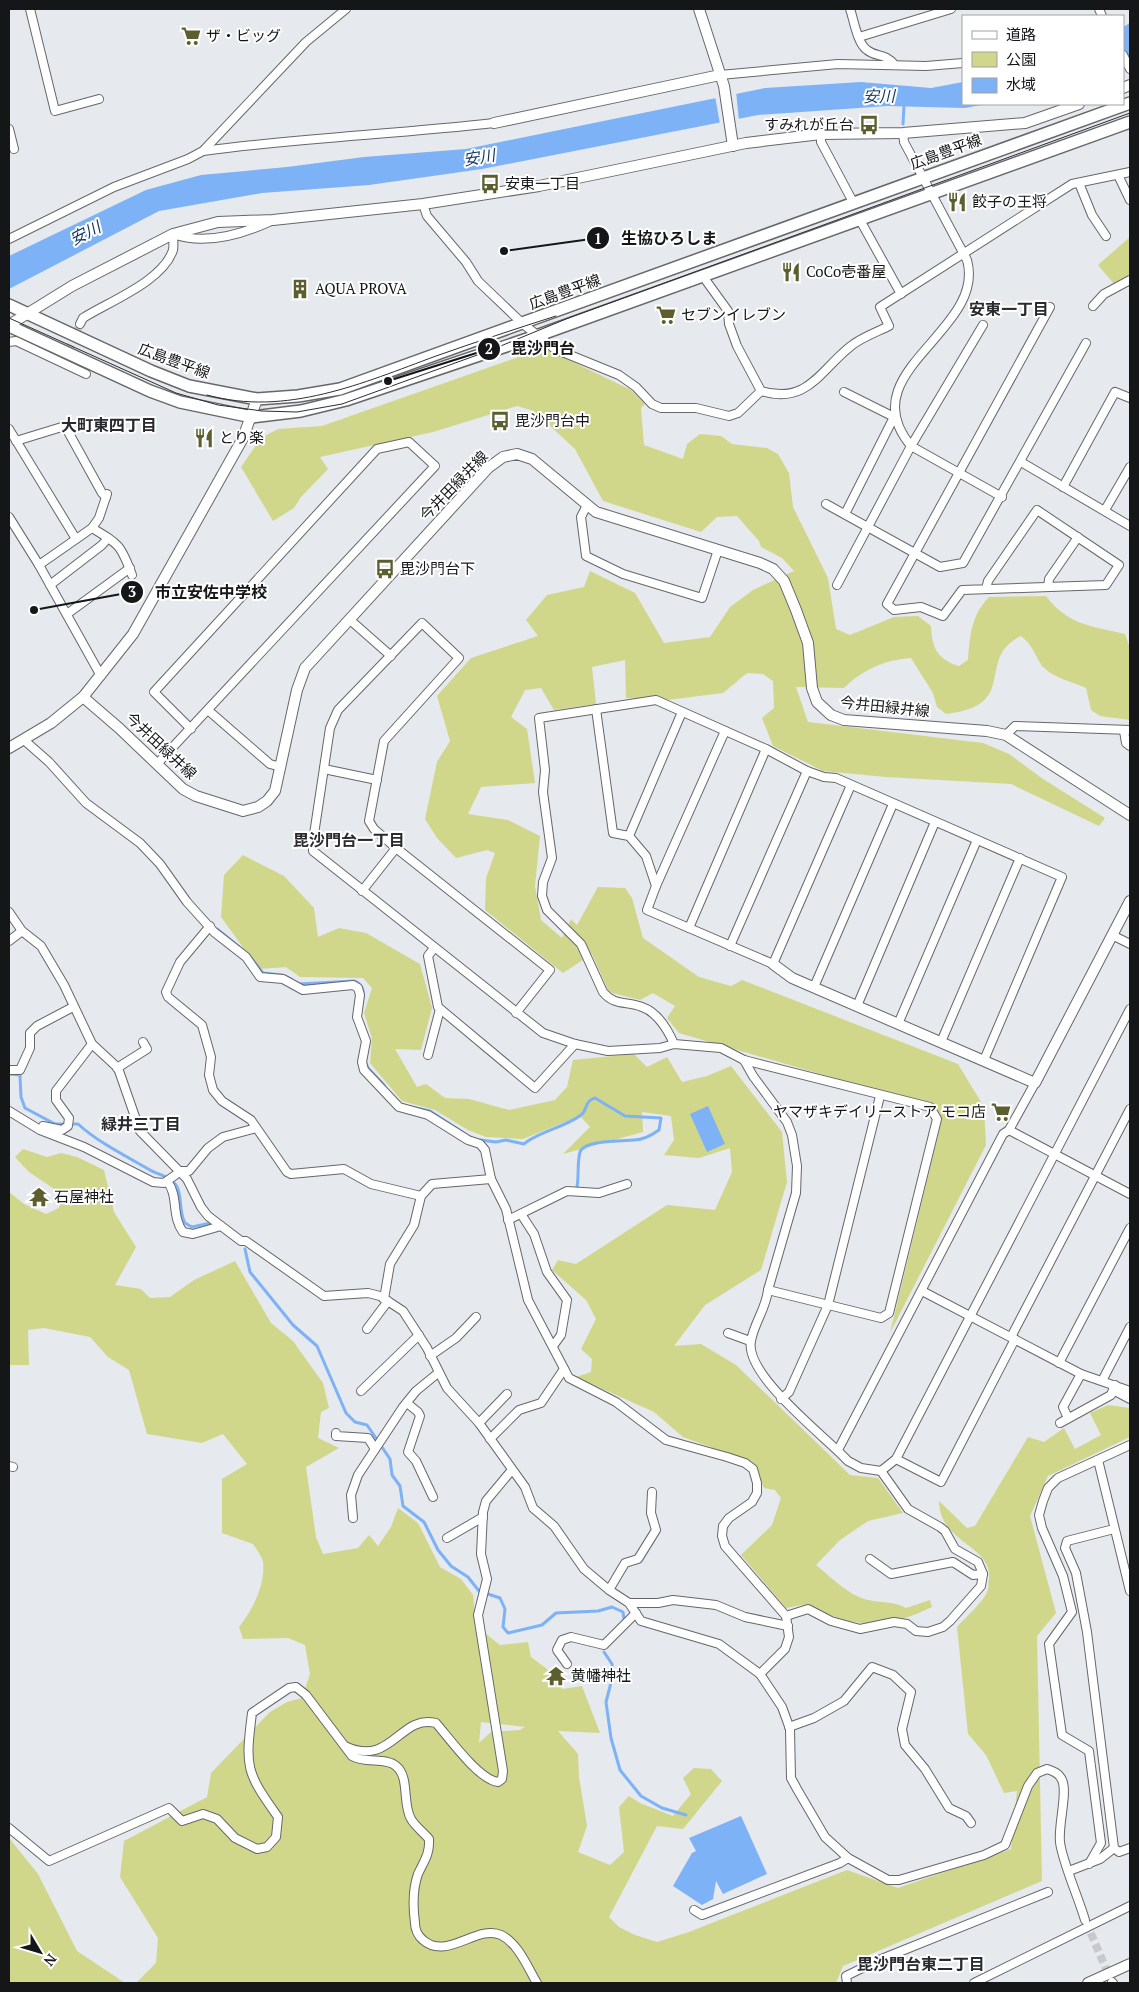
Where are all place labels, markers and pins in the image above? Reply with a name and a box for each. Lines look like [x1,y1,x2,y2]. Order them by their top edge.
supermarket icon: ザ・ビッグ [180,25,202,47]
place label: ザ・ビッグ [206,25,281,45]
place label: すみれが丘台 [764,114,854,134]
bus stop icon: すみれが丘台 [858,114,880,136]
bus stop icon: 安東一丁目 [479,173,501,195]
place label: 安東一丁目 [505,173,580,193]
restaurant icon: 餃子の王将 [946,191,968,213]
place label: 餃子の王将 [972,191,1047,211]
callout: 生協ひろしま [586,223,727,254]
restaurant icon: CoCo壱番屋 [780,261,802,283]
place label: CoCo壱番屋 [806,261,886,281]
building icon: AQUA PROVA [289,278,311,300]
place label: AQUA PROVA [315,278,407,298]
supermarket icon: セブンイレブン [655,304,677,326]
place label: セブンイレブン [681,304,786,324]
callout: 毘沙門台 [476,333,585,364]
bus stop icon: 毘沙門台中 [489,410,511,432]
place label: 毘沙門台中 [515,410,590,430]
restaurant icon: とり楽 [193,427,215,449]
place label: とり楽 [219,427,264,447]
bus stop icon: 毘沙門台下 [374,558,396,580]
place label: 毘沙門台下 [400,558,475,578]
callout: 市立安佐中学校 [120,577,277,608]
place label: ヤマザキデイリーストア モコ店 [773,1101,986,1121]
supermarket icon: ヤマザキデイリーストア モコ店 [990,1101,1012,1123]
temple icon: 石屋神社 [28,1186,50,1208]
place label: 石屋神社 [54,1186,114,1206]
temple icon: 黄幡神社 [545,1665,567,1687]
place label: 黄幡神社 [571,1665,631,1685]

